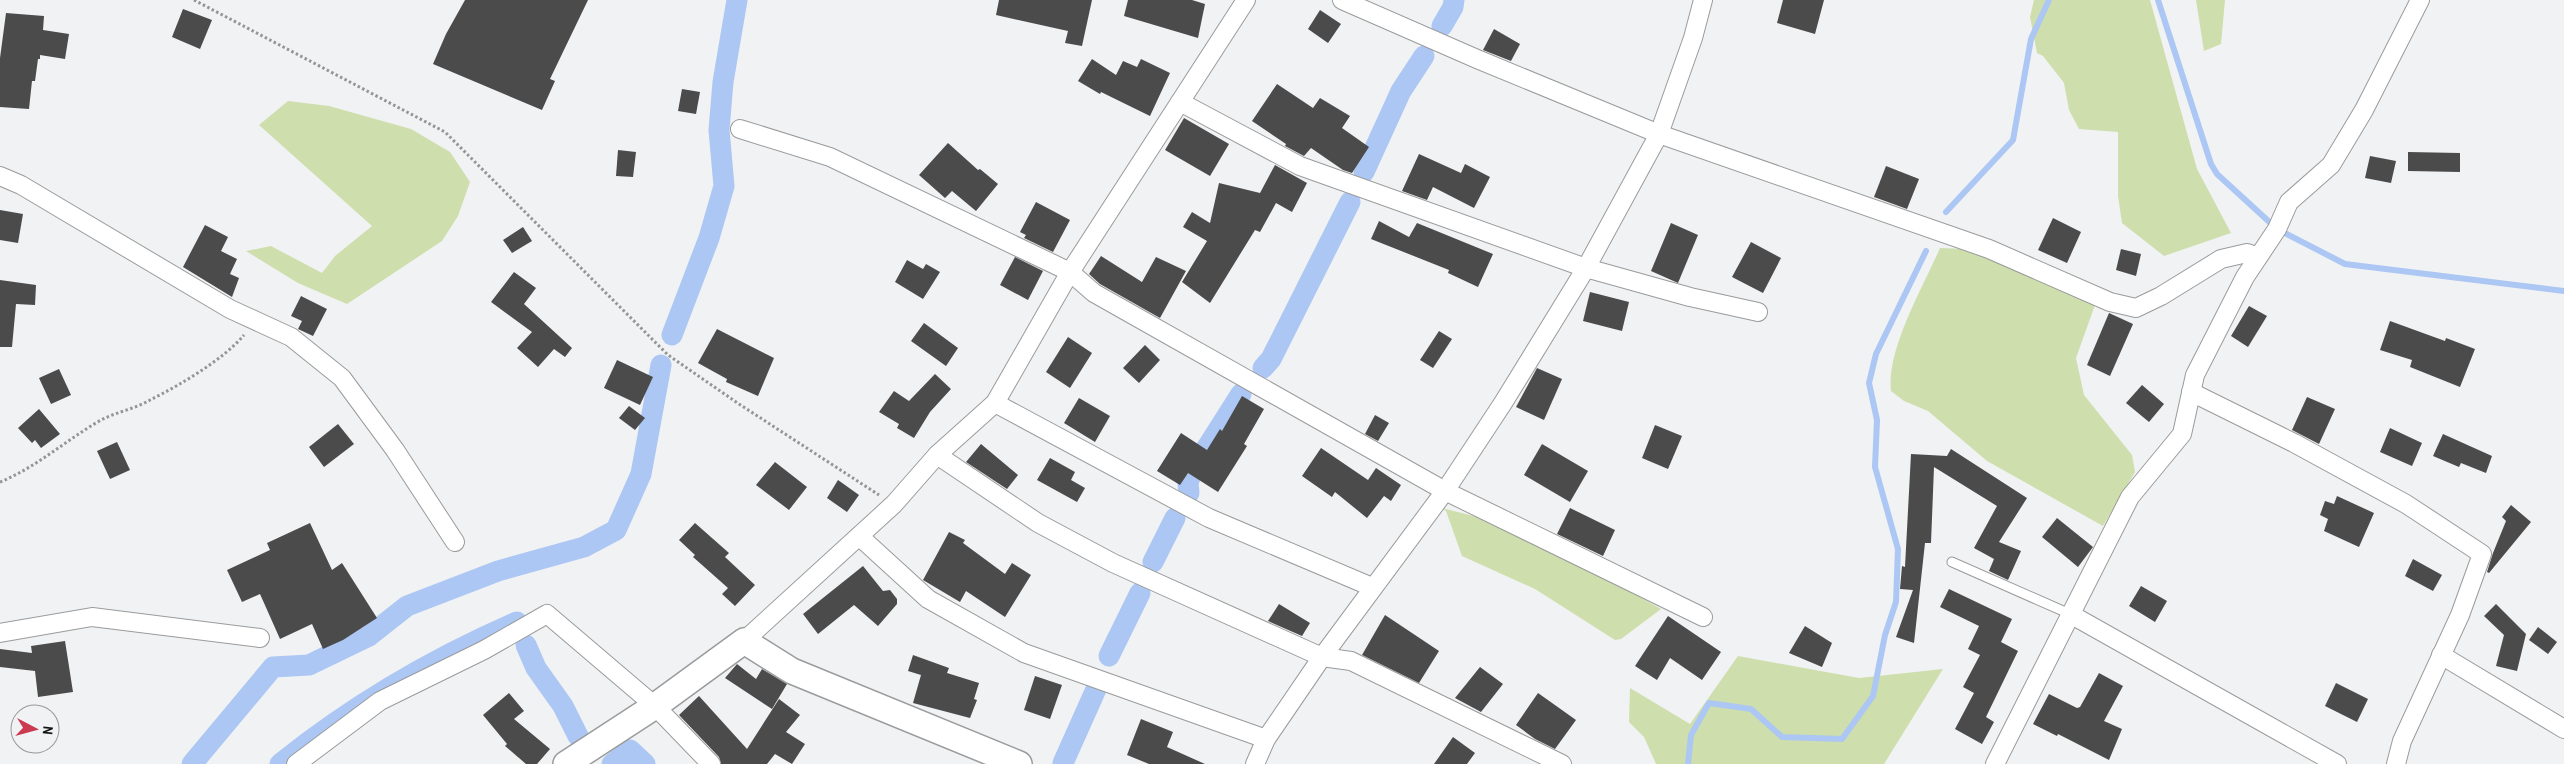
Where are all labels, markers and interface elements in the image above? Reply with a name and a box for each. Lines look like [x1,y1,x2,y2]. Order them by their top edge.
north arrow [10,704,60,754]
text: N [39,725,57,735]

